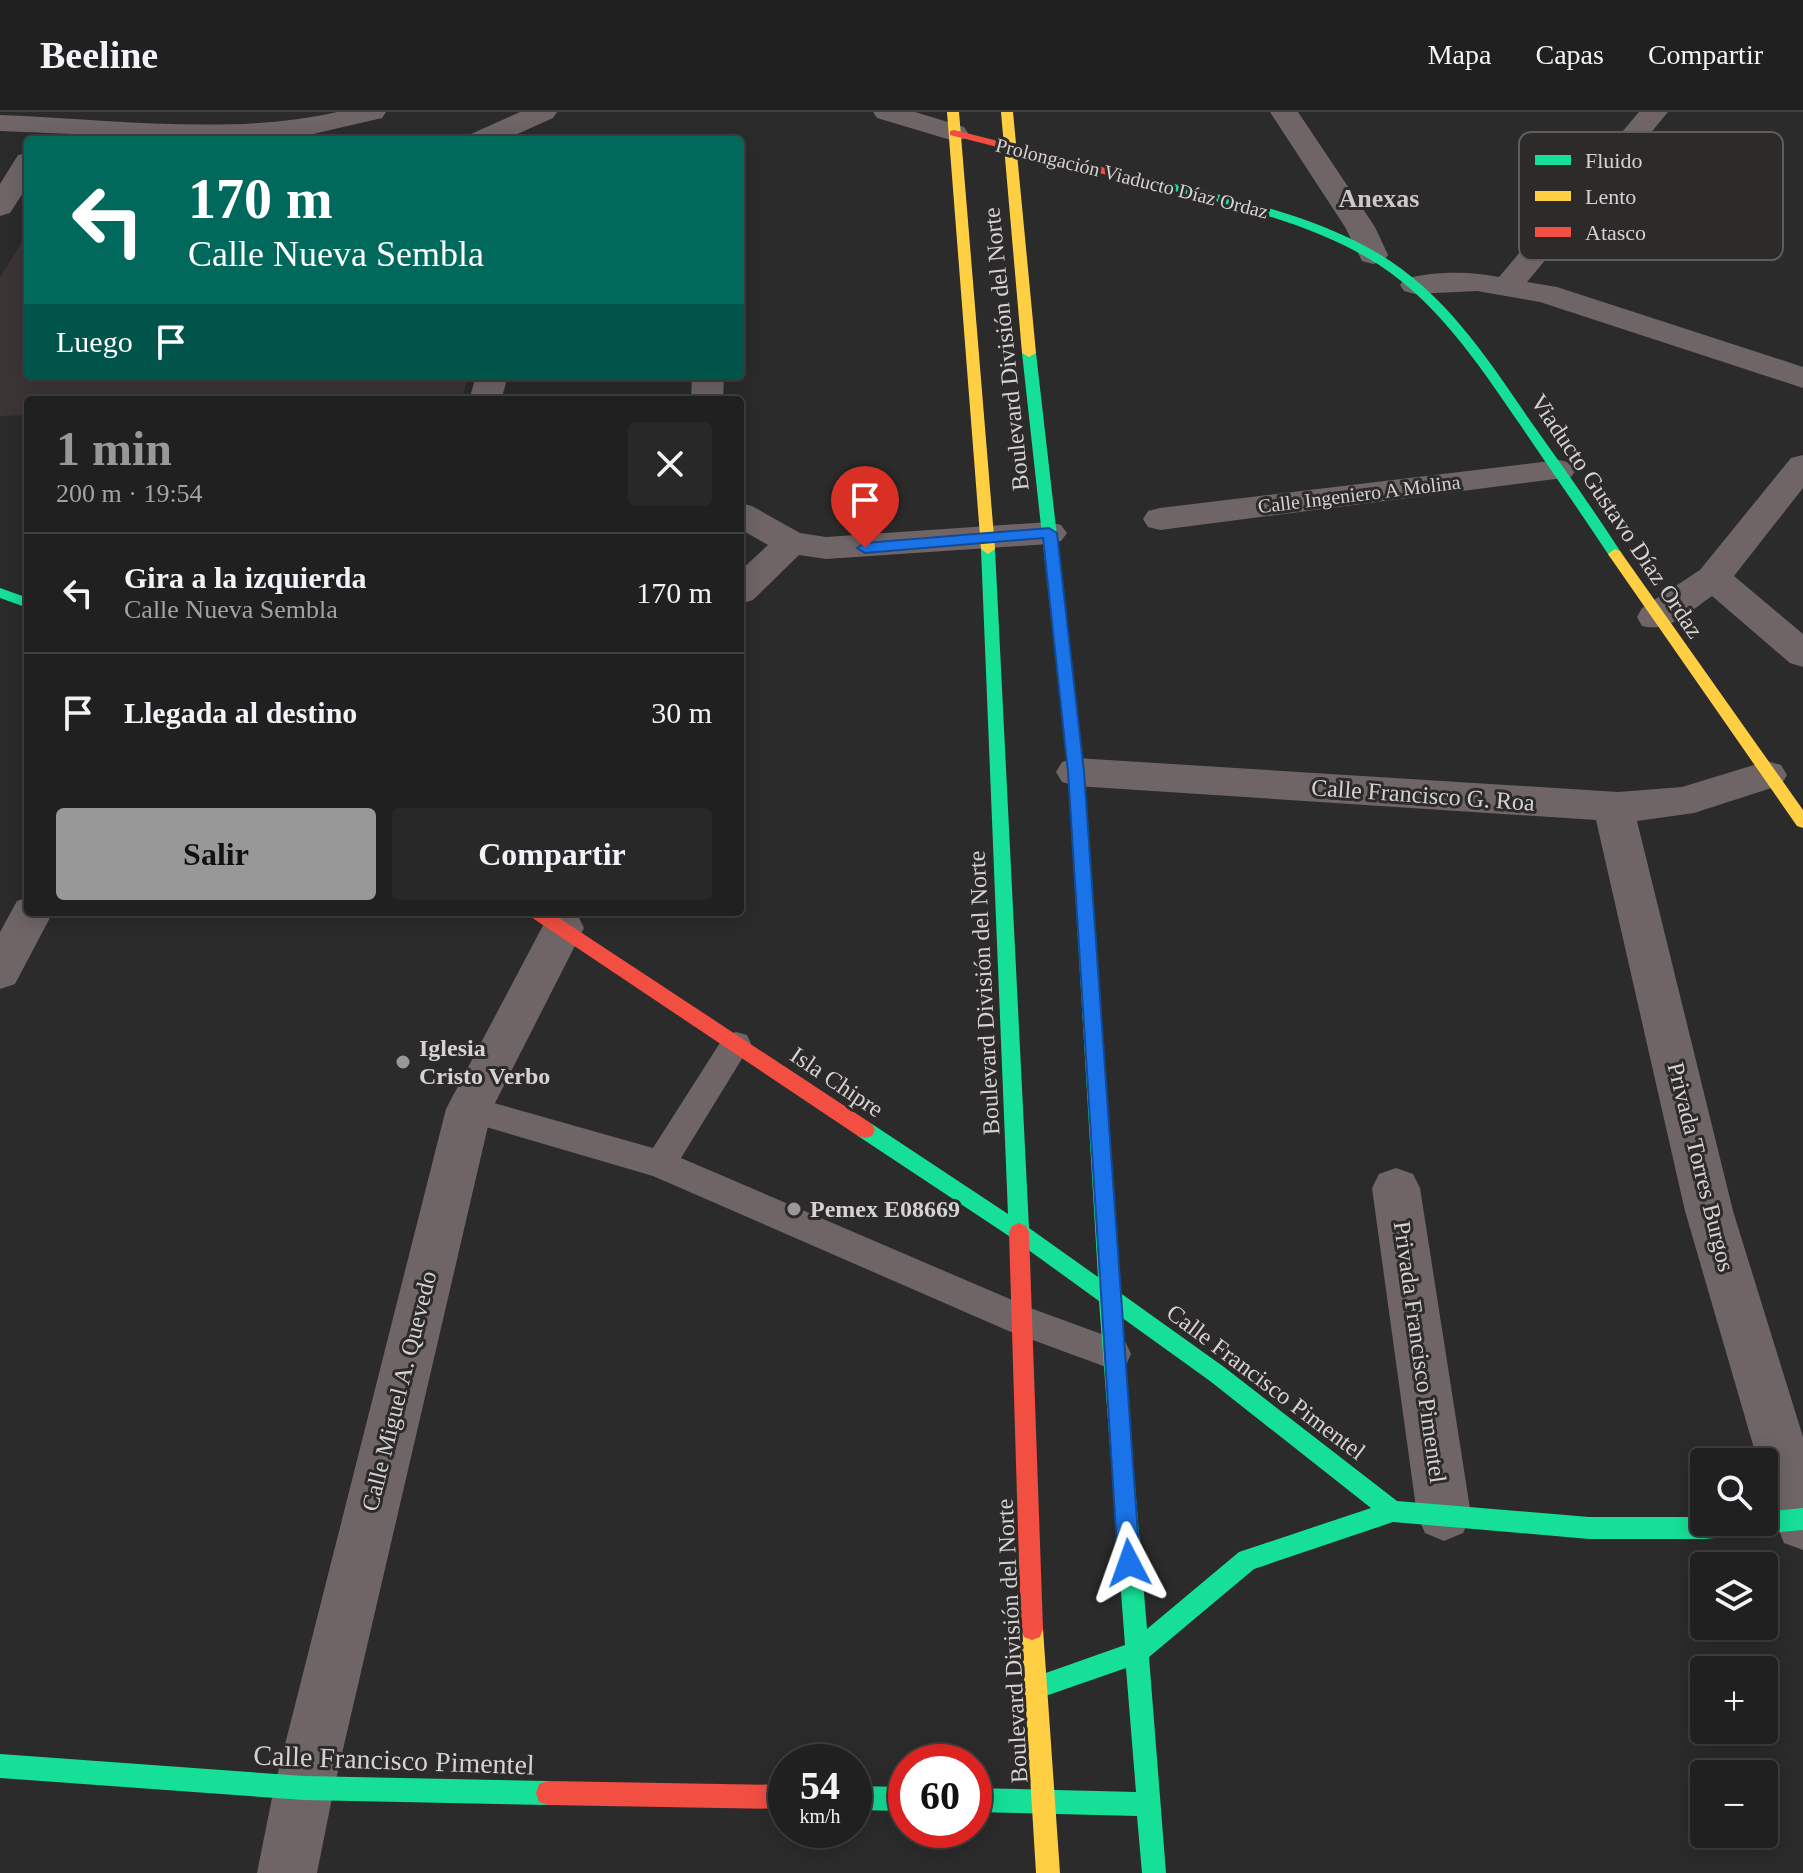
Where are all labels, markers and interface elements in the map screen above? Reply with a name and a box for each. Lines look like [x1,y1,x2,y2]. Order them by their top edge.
text: Beeline [40,34,158,76]
text: Mapa [1428,39,1491,70]
text: Capas [1535,39,1604,70]
text: Compartir [1648,39,1763,70]
legend [1519,132,1783,260]
street label: Prolongación Viaducto Díaz Ordaz [993,133,1271,224]
text: Fluido [1585,148,1642,173]
icon: left [56,168,160,272]
text: 170 m [188,168,333,230]
district label: Anexas [1339,184,1419,213]
text: Lento [1585,184,1636,209]
street label: Boulevard División del Norte [978,206,1034,492]
text: Atasco [1585,220,1646,245]
text: Calle Nueva Sembla [188,234,484,274]
icon: arrive [149,320,193,364]
text: Luego [56,325,133,358]
street label: Viaducto Gustavo Díaz Ordaz [1526,389,1708,643]
text: 1 min [56,422,172,475]
button: close [628,422,712,506]
pin [831,466,899,548]
street label: Calle Ingeniero A Molina [1256,471,1462,518]
icon: arrive [843,478,887,522]
text: 200 m · 19:54 [56,479,203,508]
text: Gira a la izquierda [124,561,367,594]
icon: left [56,571,100,615]
text: 170 m [636,576,712,609]
text: Calle Nueva Sembla [124,595,338,624]
icon: arrive [56,691,100,735]
text: Llegada al destino [124,696,357,729]
text: 30 m [651,696,712,729]
street label: Calle Francisco G. Roa [1310,774,1536,816]
button: Salir [56,808,376,900]
button: Compartir [392,808,712,900]
street label: Boulevard División del Norte [964,850,1004,1136]
place label: Iglesia Cristo Verbo [419,1035,550,1089]
street label: Isla Chipre [786,1042,888,1122]
marker: Iglesia Cristo Verbo [394,1053,412,1071]
street label: Privada Torres Burgos [1662,1060,1740,1274]
place label: Pemex E08669 [810,1196,960,1222]
marker: Pemex E08669 [785,1200,803,1218]
street label: Privada Francisco Pimentel [1389,1219,1451,1485]
street label: Calle Miguel A. Quevedo [357,1268,441,1514]
street label: Calle Francisco Pimentel [1162,1299,1370,1465]
map controls [1690,1448,1778,1848]
button: search [1690,1448,1778,1536]
street label: Boulevard División del Norte [992,1498,1032,1784]
position arrow [1087,1521,1171,1605]
button: layers [1690,1552,1778,1640]
button: + [1690,1656,1778,1744]
street label: Calle Francisco Pimentel [253,1740,535,1780]
speed limit sign: 60 [888,1744,992,1848]
button: − [1690,1760,1778,1848]
text: 54 [800,1763,840,1808]
text: km/h [799,1805,841,1827]

